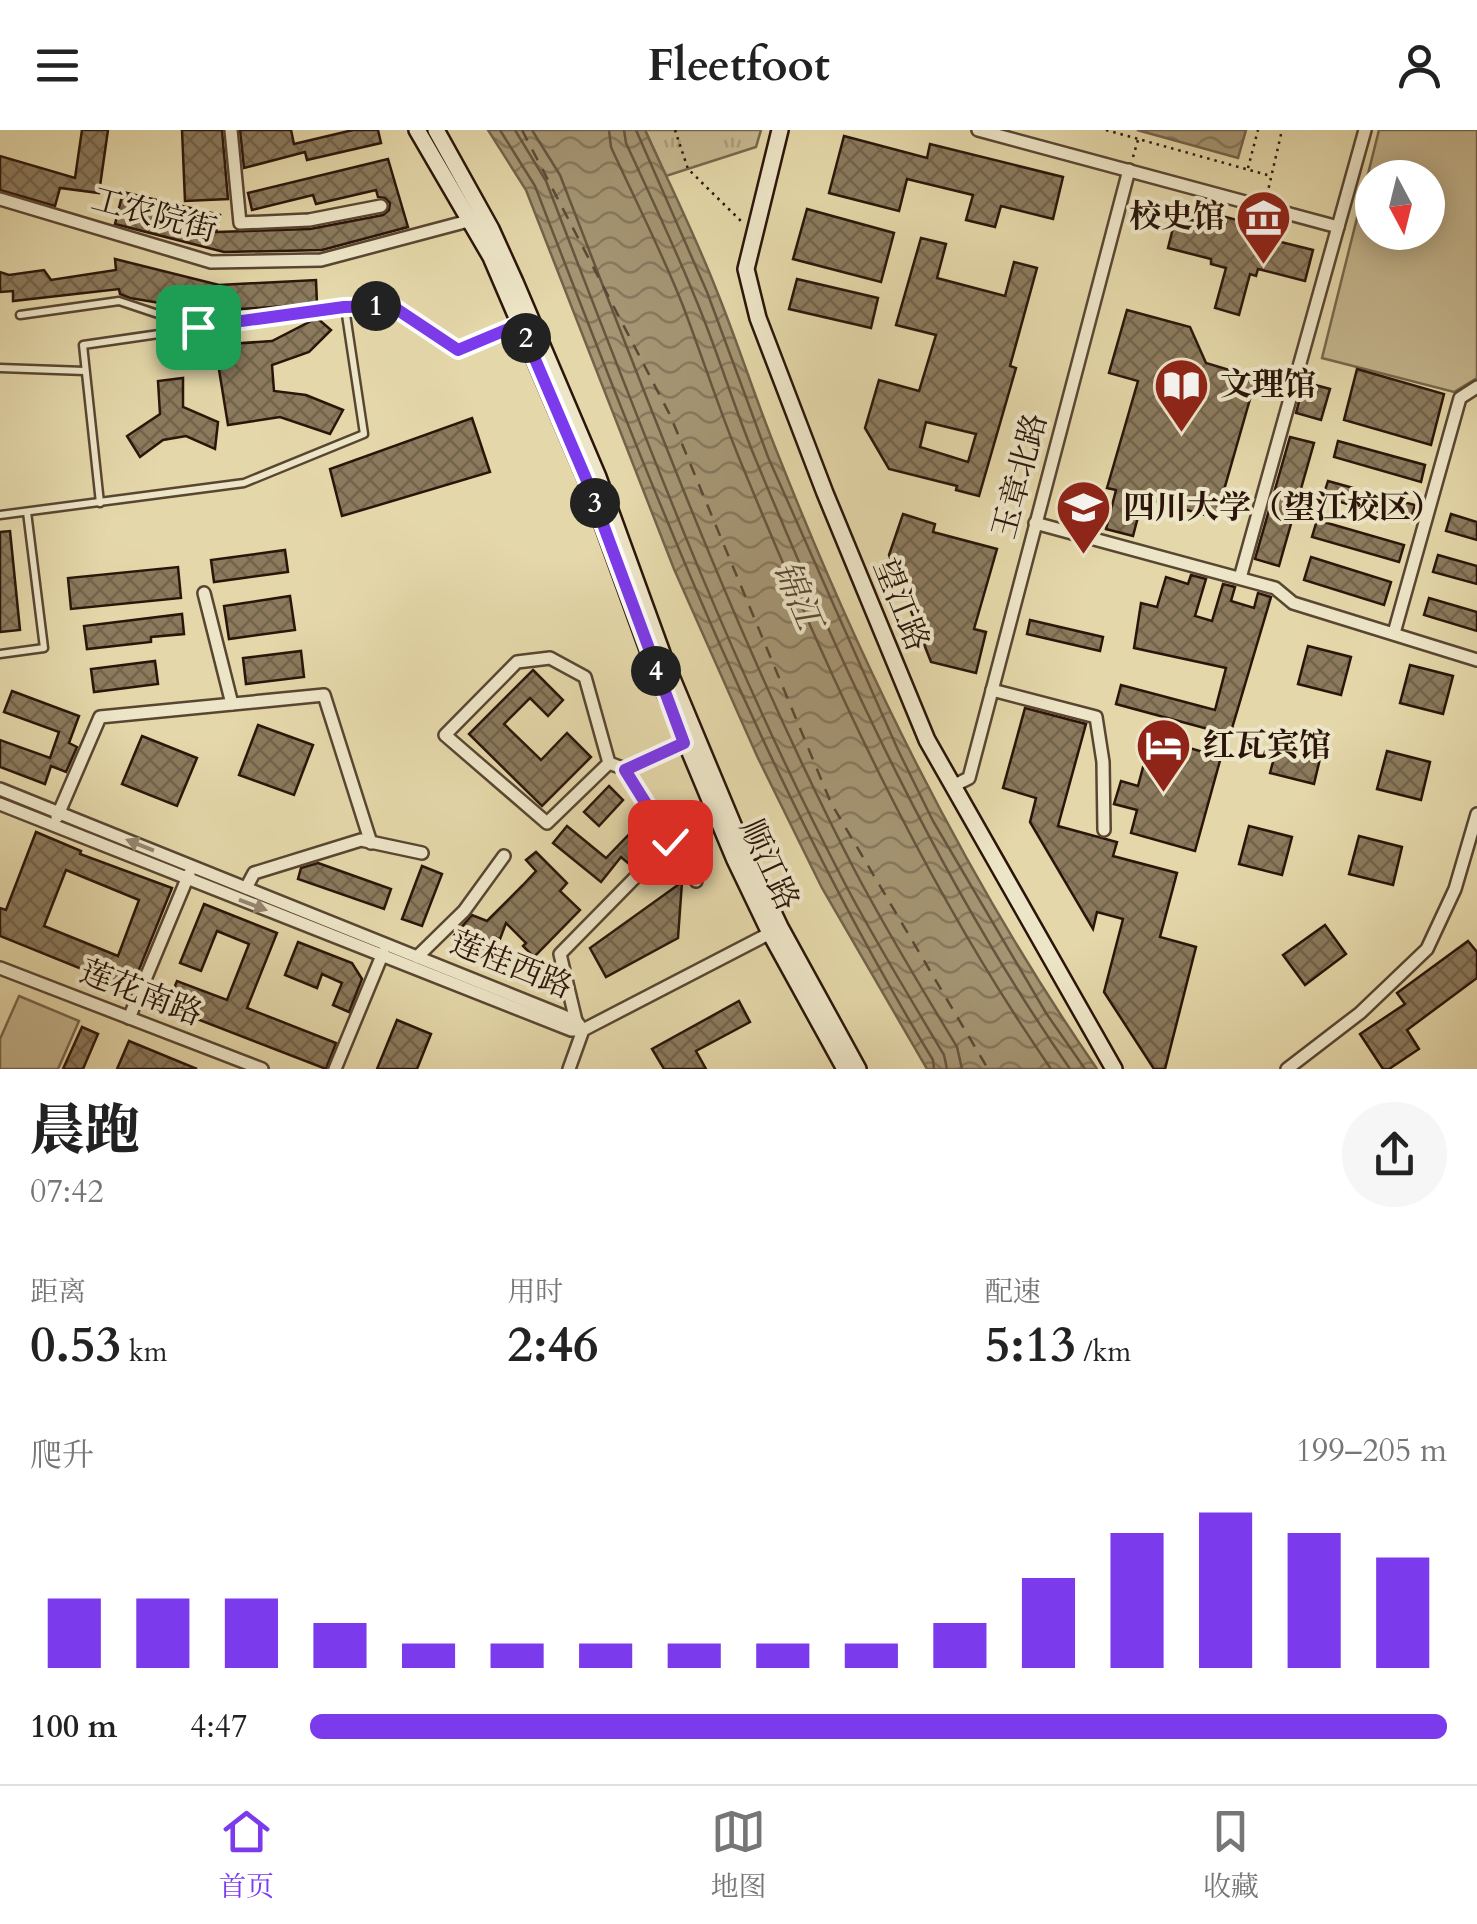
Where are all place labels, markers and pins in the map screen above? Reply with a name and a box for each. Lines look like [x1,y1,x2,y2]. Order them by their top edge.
museum icon: 校史馆 [1234,187,1294,266]
place label: 校史馆 [1129,195,1225,239]
pin: 1 [351,281,401,331]
pin [156,285,241,370]
pin: 2 [501,313,551,363]
library icon: 文理馆 [1151,355,1211,434]
place label: 文理馆 [1220,363,1316,407]
pin: 3 [570,478,620,528]
school or university icon: 四川大学（望江校区） [1054,478,1114,557]
place label: 四川大学（望江校区） [1123,486,1443,530]
pin: 4 [631,646,681,696]
hotel icon: 红瓦宾馆 [1134,716,1194,795]
place label: 红瓦宾馆 [1203,724,1331,768]
pin [628,800,713,885]

